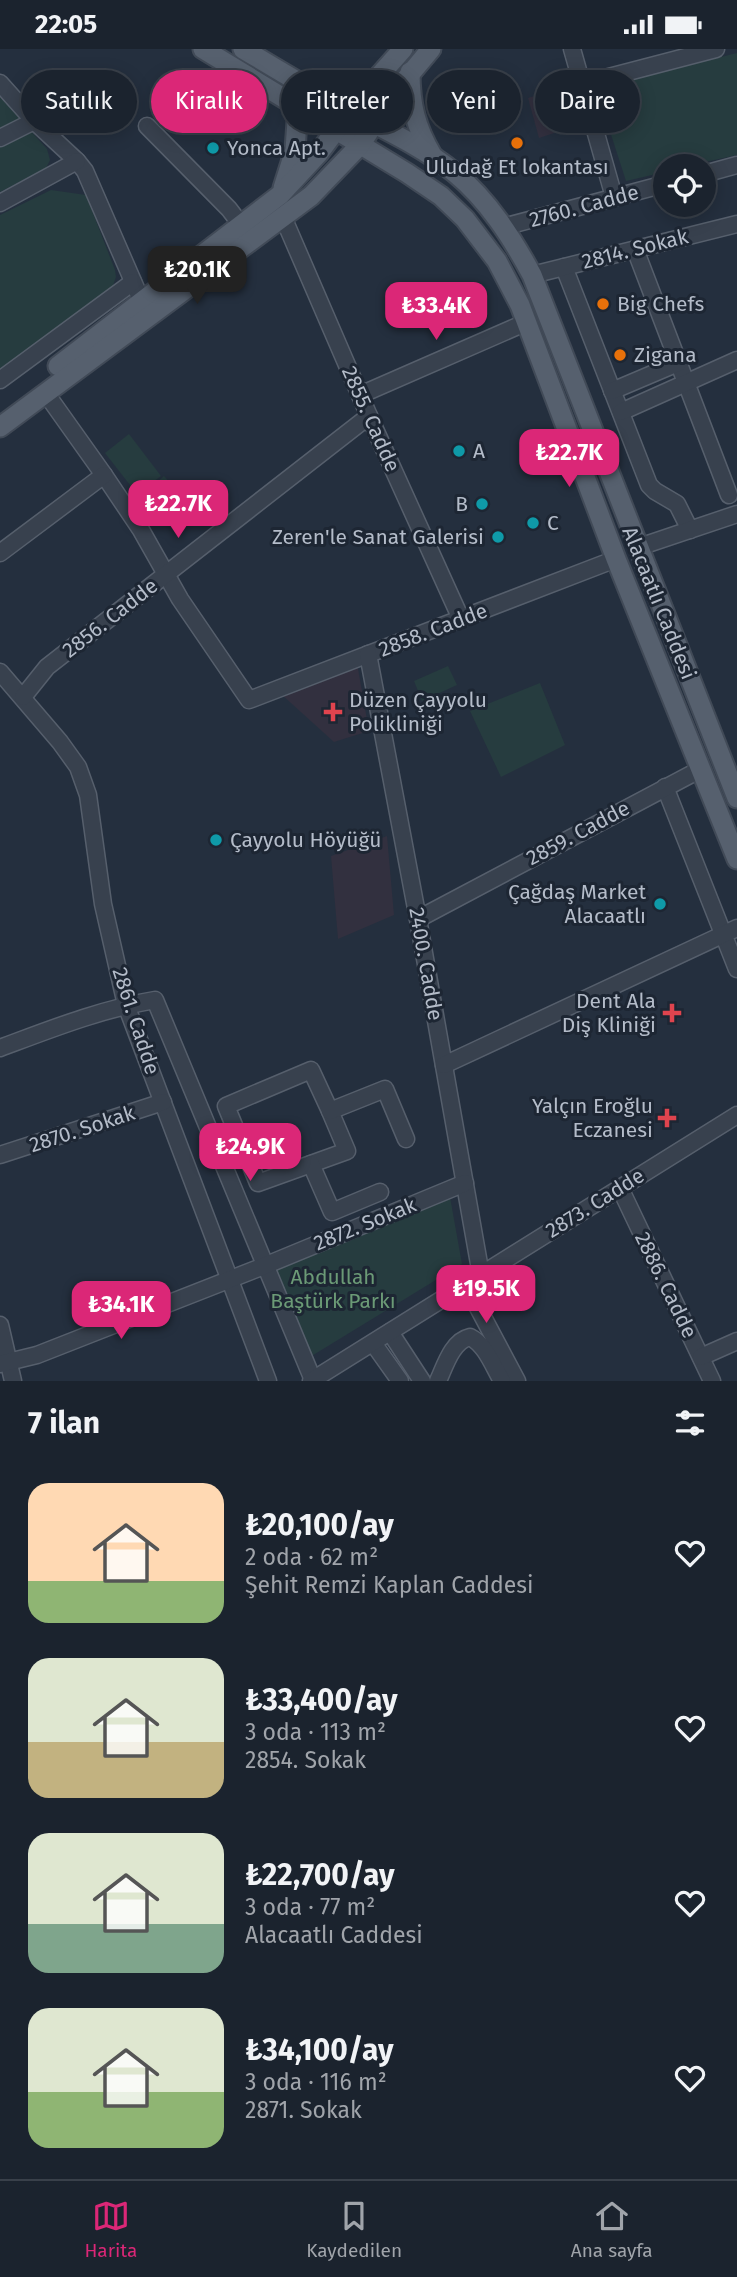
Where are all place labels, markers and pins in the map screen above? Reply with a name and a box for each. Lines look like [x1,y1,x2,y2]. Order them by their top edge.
place label: Yonca Apt. [227,135,326,161]
marker: Uludağ Et lokantası [509,135,525,151]
marker: Yonca Apt. [205,140,221,156]
place label: Uludağ Et lokantası [425,154,609,180]
pin: ₺20.1K [140,247,254,306]
pin: ₺33.4K [379,282,493,342]
place label: Big Chefs [617,291,704,317]
marker: Big Chefs [595,296,611,312]
place label: Zigana [634,342,697,368]
marker: Zigana [612,347,628,363]
pin: ₺22.7K [512,429,626,489]
place label: A [473,438,485,464]
marker: A [451,443,467,459]
pin: ₺22.7K [121,481,235,540]
place label: B [455,491,468,517]
marker: B [474,496,490,512]
place label: C [547,510,559,536]
marker: C [525,515,541,531]
place label: Zeren'le Sanat Galerisi [272,524,484,550]
marker: Zeren'le Sanat Galerisi [490,529,506,545]
place label: Düzen Çayyolu Polikliniği [349,687,487,737]
marker: Düzen Çayyolu Polikliniği [323,702,343,722]
place label: Çayyolu Höyüğü [230,827,381,853]
marker: Çayyolu Höyüğü [208,832,224,848]
place label: Çağdaş Market Alacaatlı [508,879,646,929]
marker: Çağdaş Market Alacaatlı [652,896,668,912]
place label: Dent Ala Diş Kliniği [562,988,656,1038]
marker: Dent Ala Diş Kliniği [662,1003,682,1023]
place label: Yalçın Eroğlu Eczanesi [532,1093,653,1143]
marker: Yalçın Eroğlu Eczanesi [659,1110,675,1126]
pin: ₺24.9K [193,1123,307,1183]
pin: ₺19.5K [429,1265,543,1325]
pin: ₺34.1K [64,1281,178,1341]

